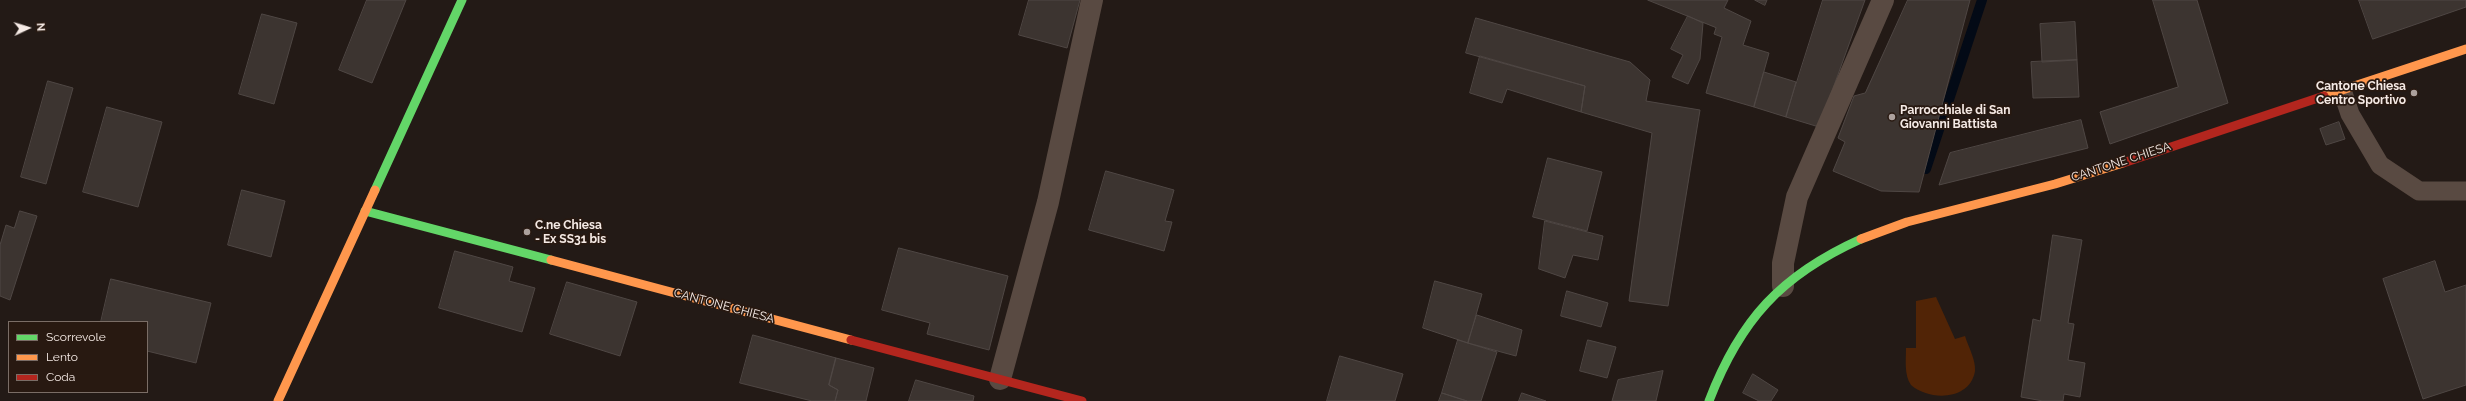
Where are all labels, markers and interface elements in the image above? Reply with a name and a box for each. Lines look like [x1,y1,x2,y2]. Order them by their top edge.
north arrow [8,8,48,48]
text: N [34,22,47,32]
place label: Cantone Chiesa Centro Sportivo [2316,79,2406,107]
marker: Cantone Chiesa Centro Sportivo [2409,88,2419,98]
place label: Parrocchiale di San Giovanni Battista [1900,103,2010,131]
marker: Parrocchiale di San Giovanni Battista [1887,112,1897,122]
street label: CANTONE CHIESA [2069,139,2173,185]
place label: C.ne Chiesa - Ex SS31 bis [535,218,606,246]
marker: C.ne Chiesa - Ex SS31 bis [522,227,532,237]
street label: CANTONE CHIESA [672,286,776,326]
legend [8,321,148,393]
text: Scorrevole [46,330,106,344]
text: Lento [46,350,78,364]
text: Coda [46,370,75,384]

